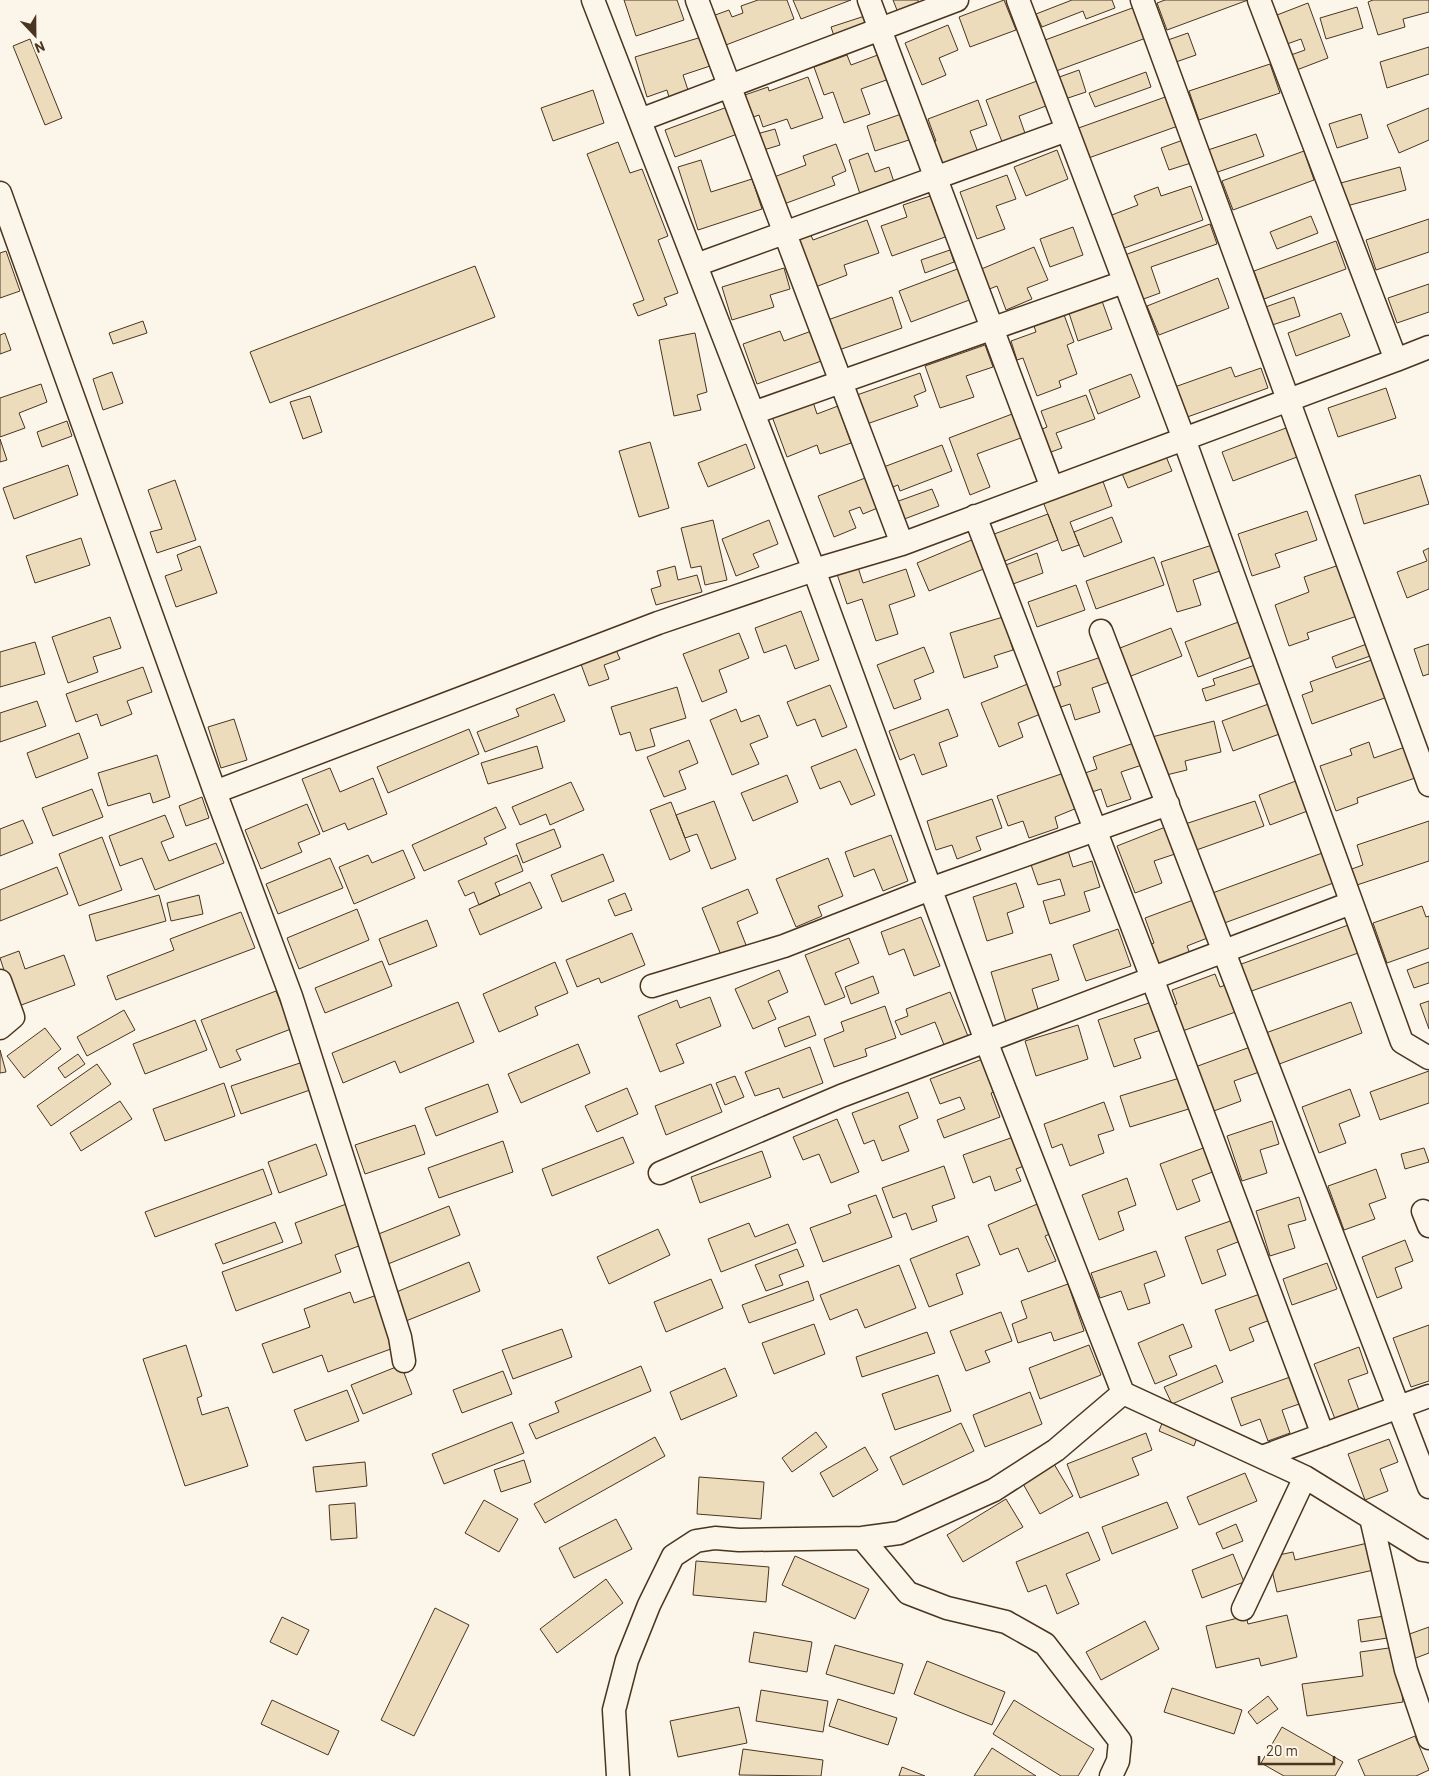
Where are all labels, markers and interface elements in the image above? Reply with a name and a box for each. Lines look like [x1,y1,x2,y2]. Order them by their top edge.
north arrow [10,10,60,60]
text: N [33,38,48,57]
scale bar [1259,1734,1334,1766]
text: 20 m [1266,1741,1298,1759]

